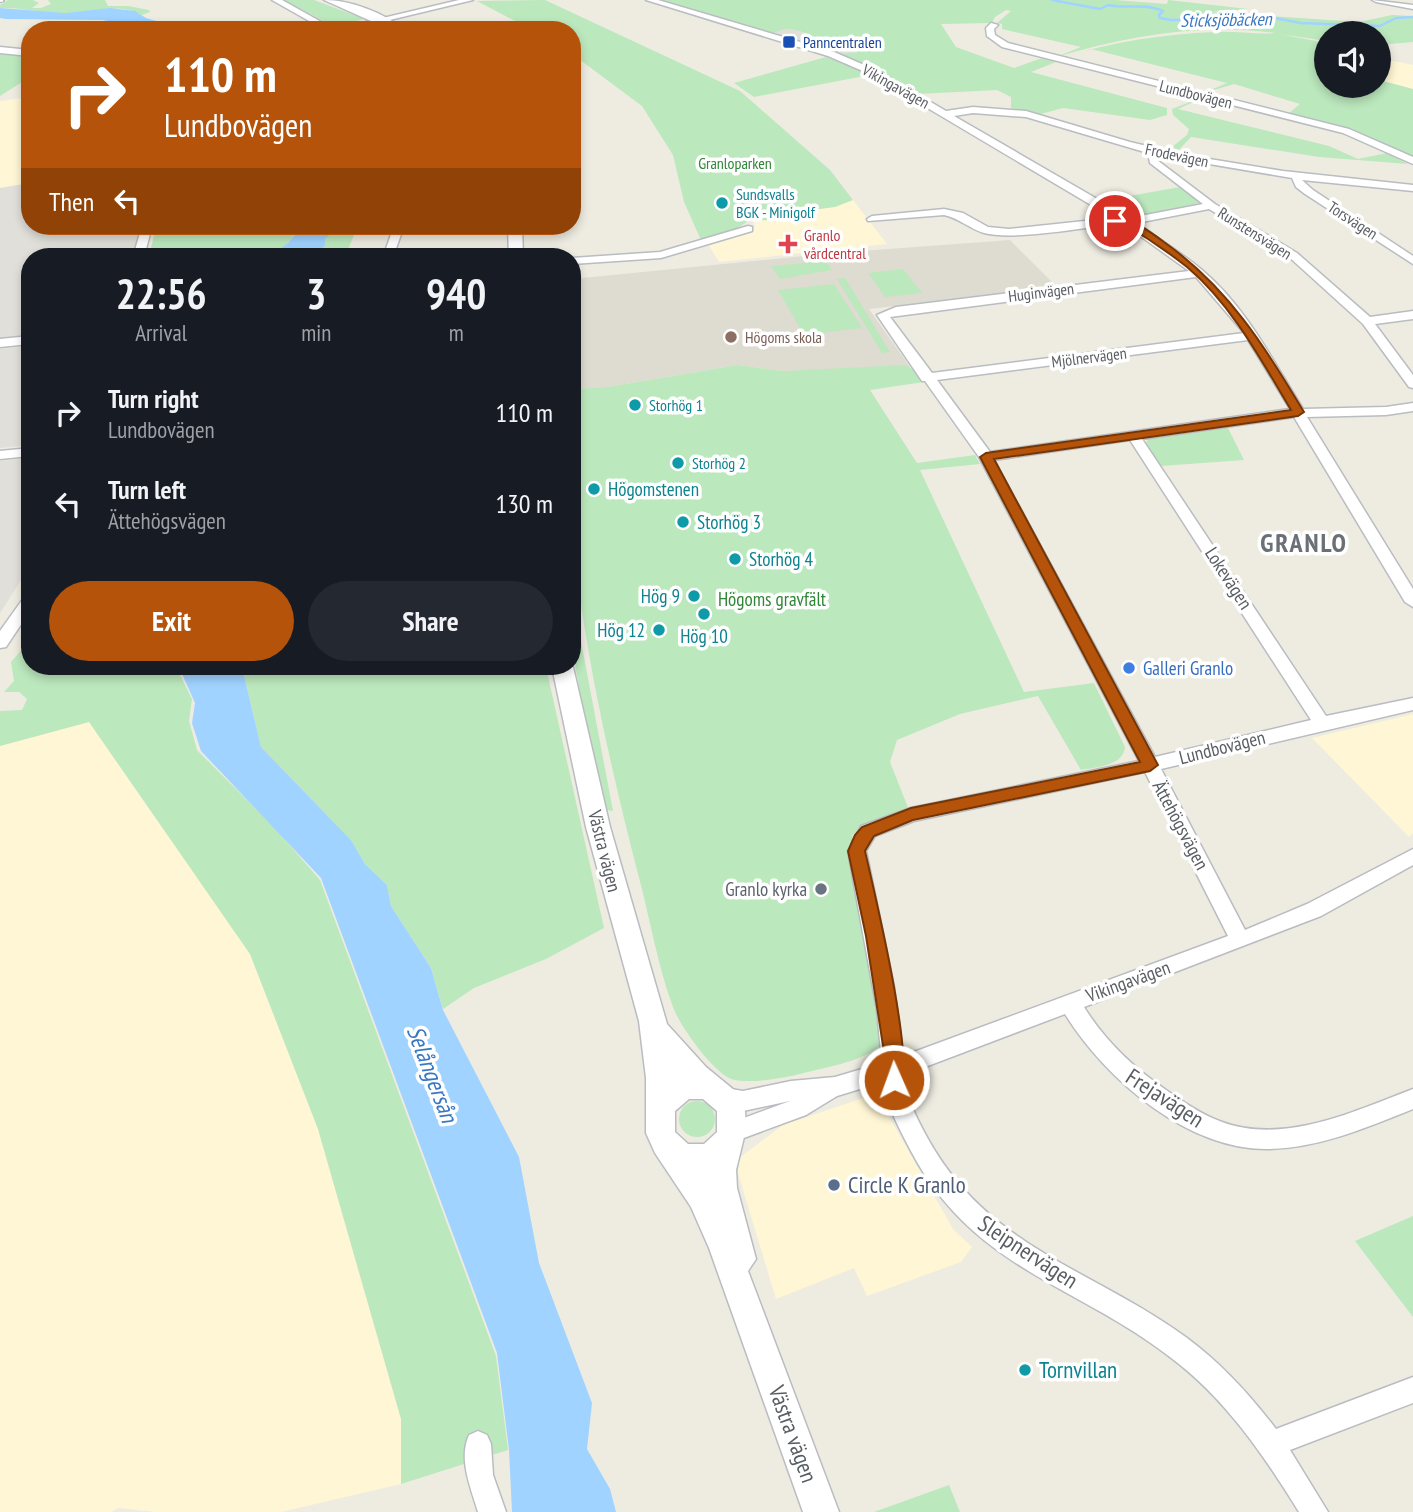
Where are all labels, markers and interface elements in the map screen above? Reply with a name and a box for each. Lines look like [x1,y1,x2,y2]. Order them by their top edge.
water label: Sticksjöbäcken [1180,7,1273,32]
map controls [1314,21,1391,98]
button: sound [1314,21,1391,98]
place label: Panncentralen [803,32,882,52]
marker: Panncentralen [781,34,797,50]
text: 110 m [164,42,277,106]
icon: right [49,49,140,140]
street label: Vikingavägen [858,59,933,113]
street label: Lundbovägen [1158,75,1234,113]
text: Lundbovägen [164,104,312,146]
street label: Frodevägen [1143,139,1211,171]
park label: Granloparken [698,153,772,173]
icon: left [108,182,146,220]
place label: Sundsvalls BGK - Minigolf [736,184,816,222]
text: Then [49,185,94,218]
pin [1085,191,1145,251]
marker: Sundsvalls BGK - Minigolf [714,195,730,211]
street label: Torsvägen [1324,197,1382,243]
icon: arrive [1096,202,1134,240]
street label: Runstensvägen [1214,202,1296,264]
place label: Granlo vårdcentral [804,225,866,263]
marker: Granlo vårdcentral [778,234,798,254]
text: 22:56 [116,266,207,321]
text: 3 [306,266,326,321]
text: 940 [426,266,486,321]
street label: Huginvägen [1007,278,1075,306]
text: Arrival [135,318,187,347]
text: min [301,318,331,347]
text: m [449,318,464,347]
place label: Högoms skola [745,327,822,347]
marker: Högoms skola [723,329,739,345]
street label: Mjölnervägen [1050,342,1128,372]
text: Turn right [108,382,199,415]
icon: right [49,394,87,432]
place label: Storhög 1 [649,395,703,415]
text: 110 m [495,396,553,429]
marker: Storhög 1 [627,397,643,413]
text: Lundbovägen [108,415,215,444]
place label: Storhög 2 [692,453,746,473]
marker: Storhög 2 [670,455,686,471]
text: Turn left [108,473,186,506]
place label: Högomstenen [608,477,699,501]
marker: Högomstenen [586,481,602,497]
icon: left [49,485,87,523]
text: 130 m [495,487,553,520]
text: Ättehögsvägen [108,506,226,535]
place label: Storhög 3 [697,510,761,534]
marker: Storhög 3 [675,514,691,530]
district label: GRANLO [1260,526,1348,559]
street label: Lokevägen [1200,542,1258,614]
place label: Storhög 4 [749,547,813,571]
marker: Storhög 4 [727,551,743,567]
button: Exit [49,581,294,661]
button: Share [308,581,553,661]
place label: Hög 9 [641,584,680,608]
park label: Högoms gravfält [718,587,827,611]
marker: Hög 9 [686,588,702,604]
marker: Hög 10 [696,606,712,622]
place label: Hög 12 [597,618,645,642]
marker: Hög 12 [651,622,667,638]
place label: Hög 10 [680,624,728,648]
place label: Galleri Granlo [1143,656,1233,680]
marker: Galleri Granlo [1121,660,1137,676]
street label: Lundbovägen [1176,725,1268,769]
street label: Ättehögsvägen [1148,776,1214,874]
street label: Västra vägen [583,807,627,894]
place label: Granlo kyrka [725,877,807,901]
marker: Granlo kyrka [813,881,829,897]
street label: Vikingavägen [1082,955,1173,1008]
water label: Selångersån [400,1021,466,1128]
position arrow [857,1043,931,1117]
street label: Frejavägen [1121,1062,1210,1133]
place label: Circle K Granlo [848,1170,966,1199]
marker: Circle K Granlo [826,1177,842,1193]
street label: Sleipnervägen [973,1209,1084,1295]
place label: Tornvillan [1039,1355,1117,1384]
marker: Tornvillan [1017,1362,1033,1378]
street label: Västra vägen [762,1380,824,1486]

